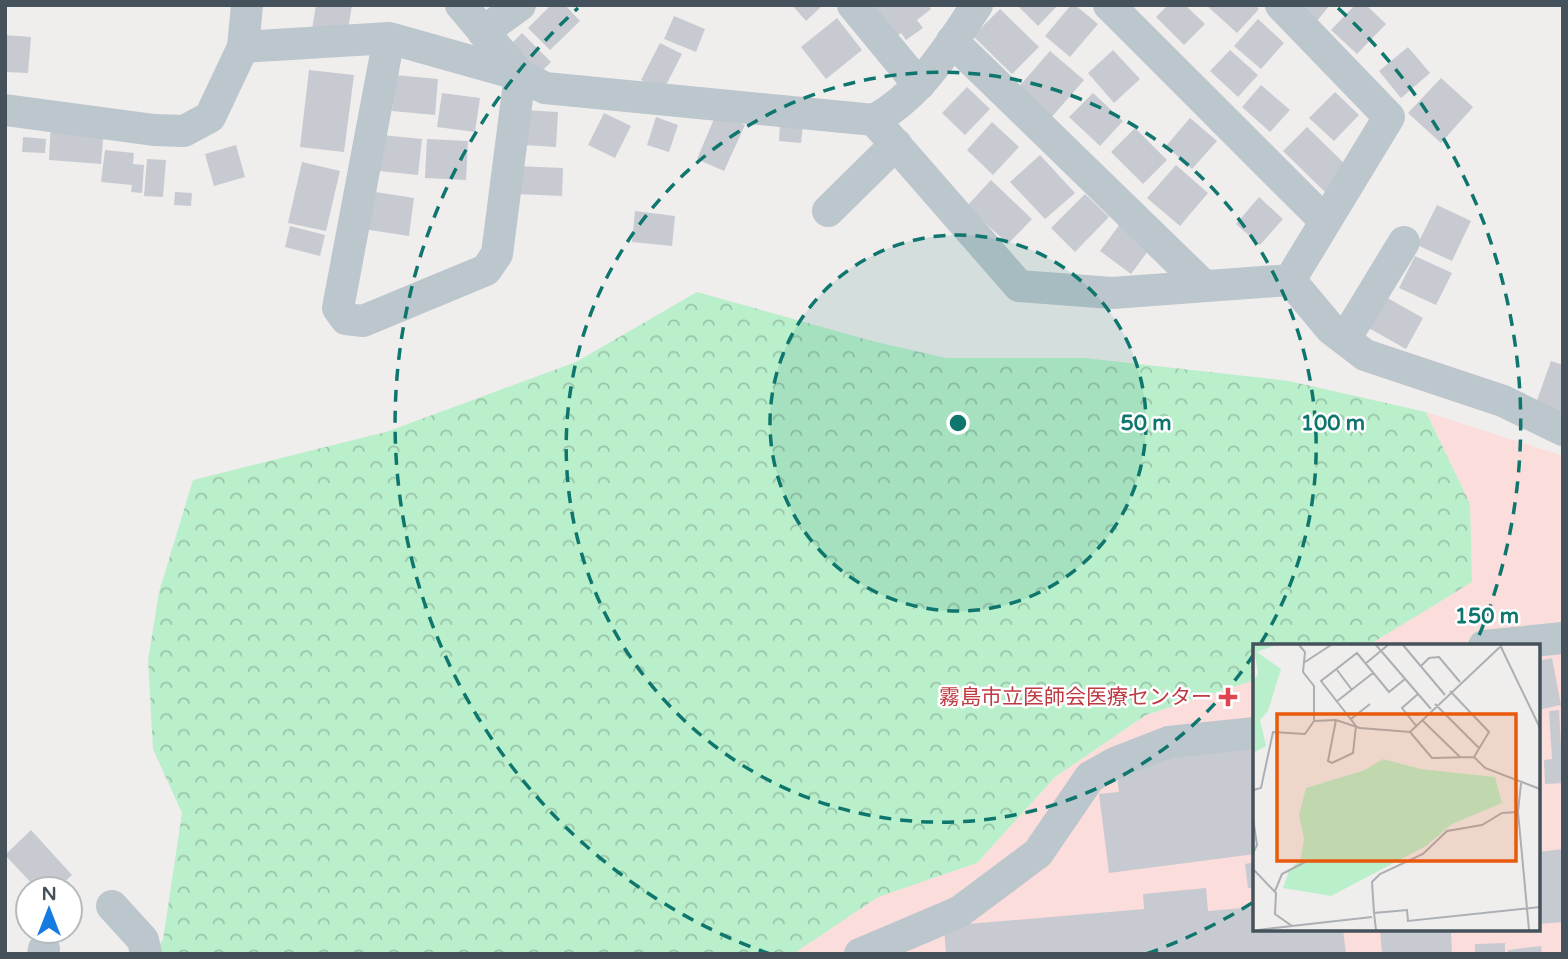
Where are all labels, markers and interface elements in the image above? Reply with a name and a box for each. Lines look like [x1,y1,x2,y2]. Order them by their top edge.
centre of rings [946,411,970,435]
text: 50 m [1120,411,1172,436]
text: 100 m [1301,411,1365,436]
text: 150 m [1455,604,1519,629]
inset map [1253,644,1540,931]
place label: 霧島市立医師会医療センター [939,685,1212,710]
marker: 霧島市立医師会医療センター [1218,687,1238,707]
north arrow [14,875,84,945]
text: N [41,883,57,905]

